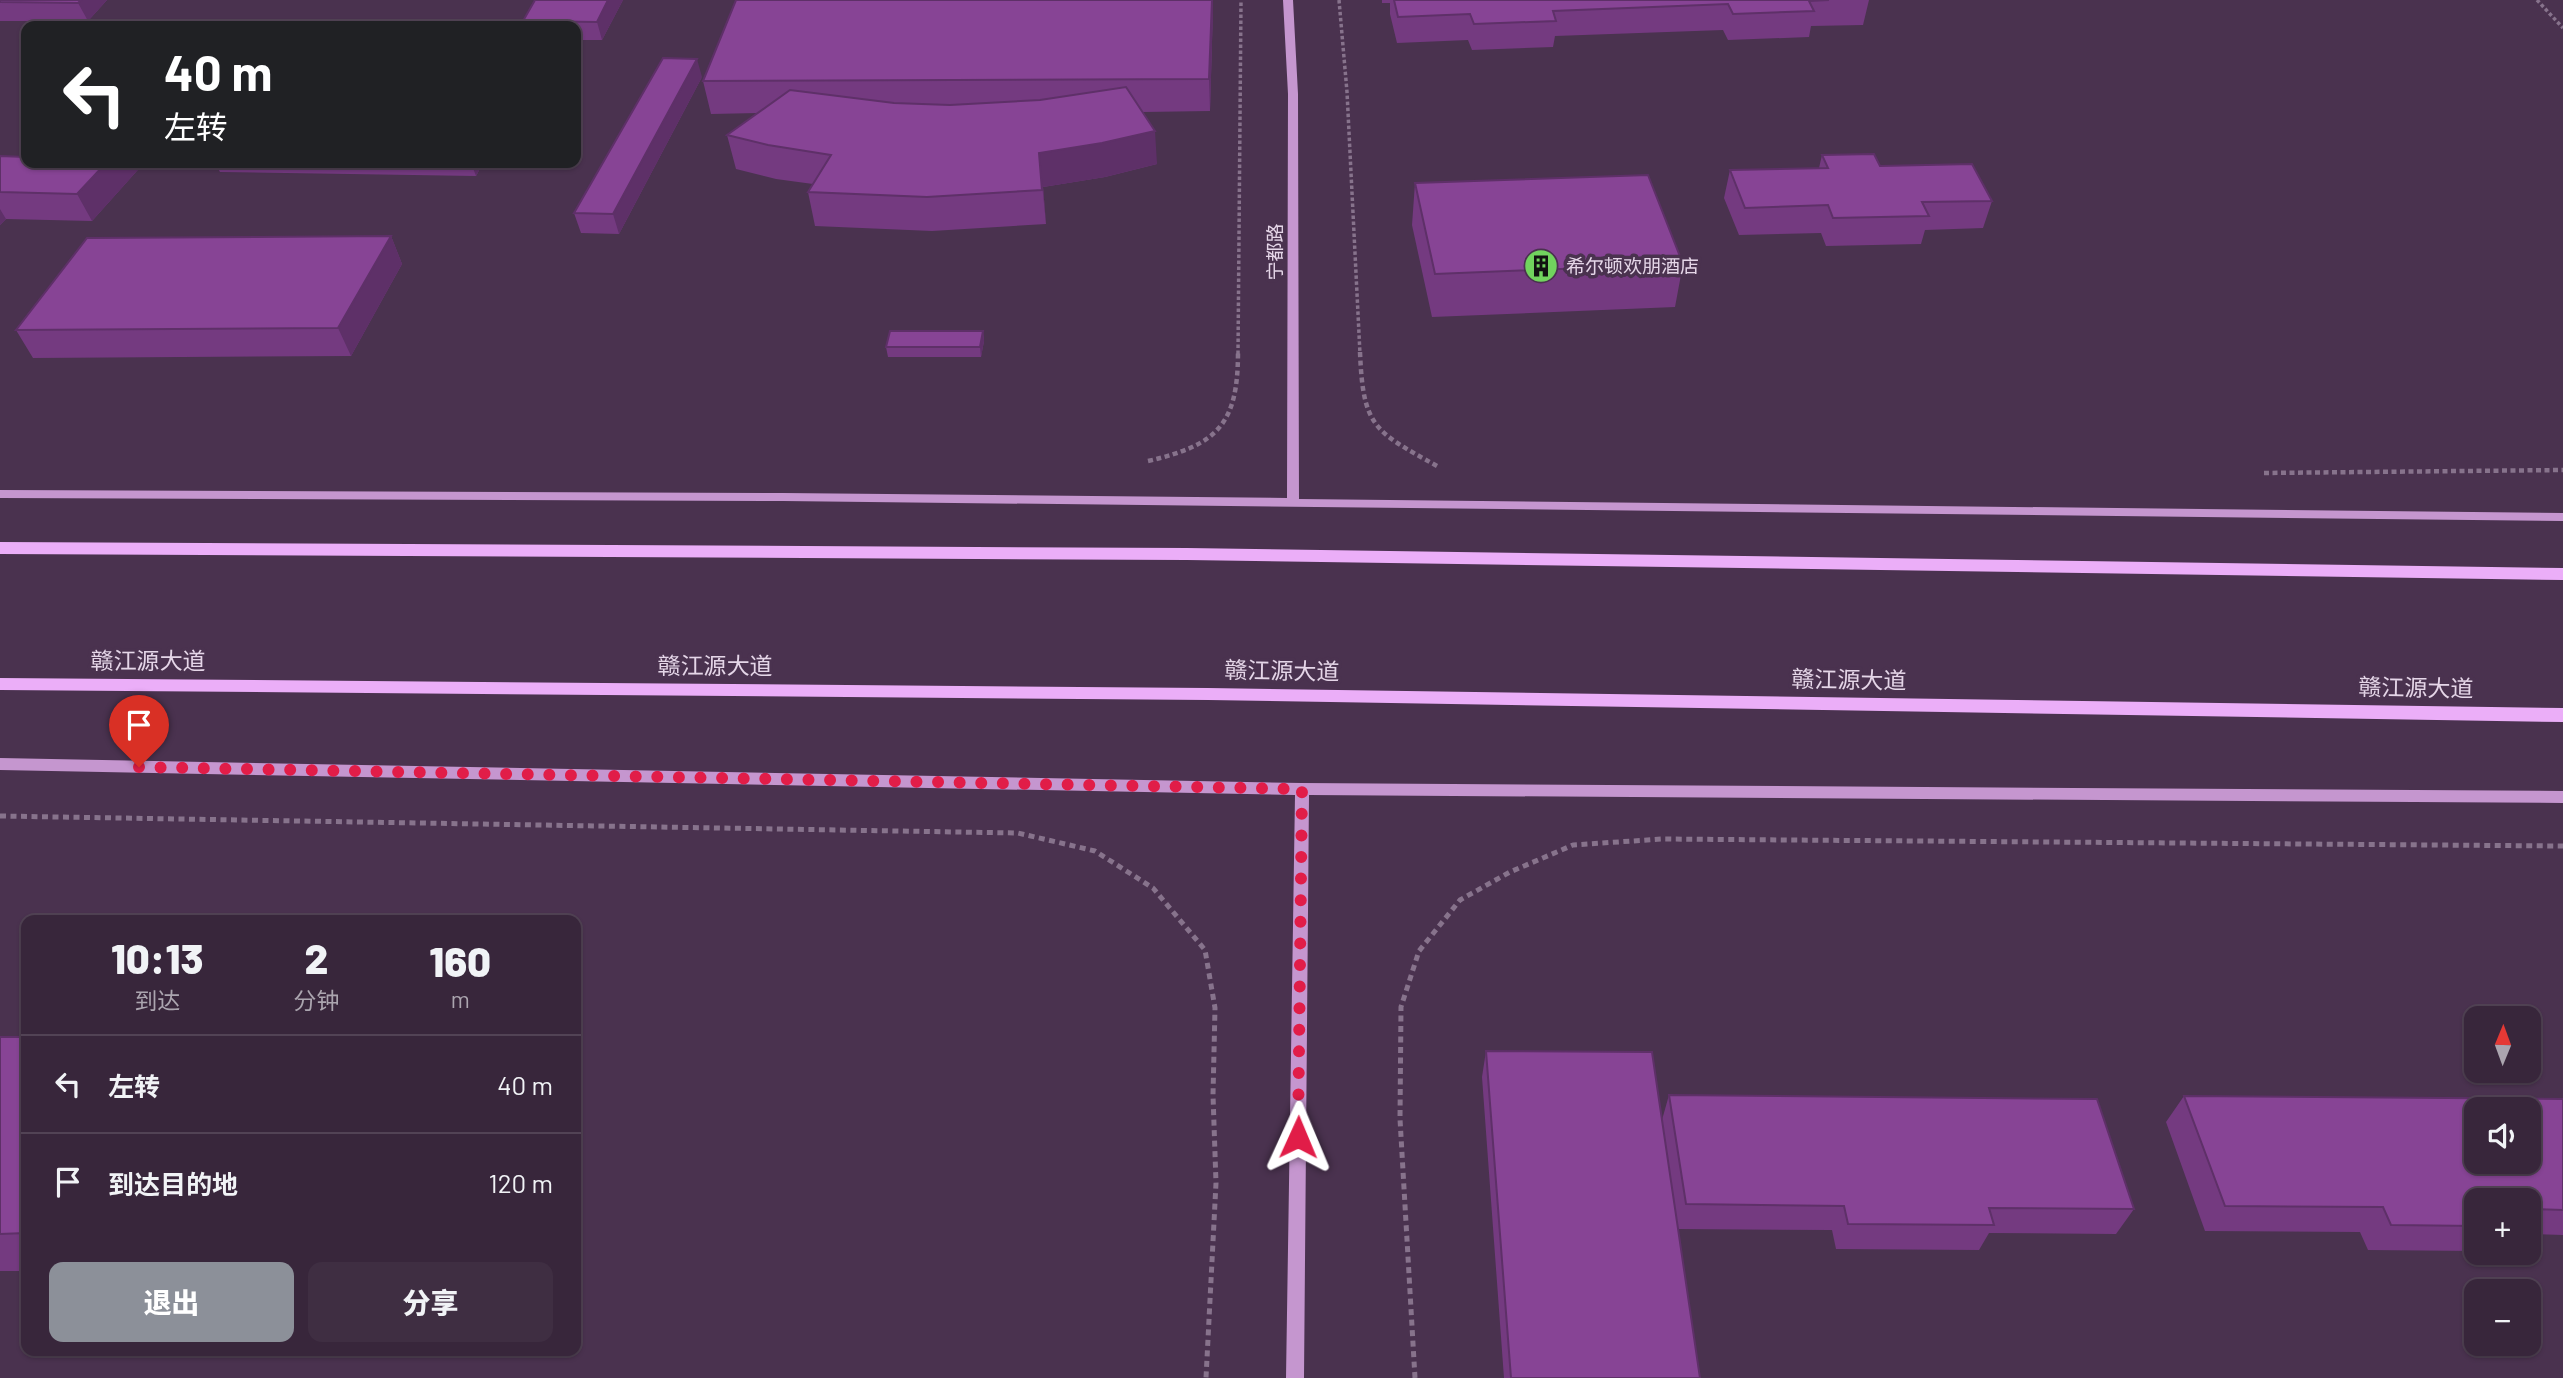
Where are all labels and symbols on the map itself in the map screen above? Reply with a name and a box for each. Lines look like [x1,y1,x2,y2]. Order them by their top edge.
street label: 宁都路 [1263,223,1286,281]
building icon: 希尔顿欢朋酒店 [1522,247,1560,285]
place label: 希尔顿欢朋酒店 [1566,254,1699,277]
street label: 赣江源大道 [91,646,206,674]
street label: 赣江源大道 [658,651,773,679]
street label: 赣江源大道 [1224,655,1340,685]
street label: 赣江源大道 [1791,664,1907,694]
street label: 赣江源大道 [2358,672,2474,702]
pin [109,695,169,767]
north arrow [2464,1006,2541,1083]
position arrow [1261,1100,1335,1174]

